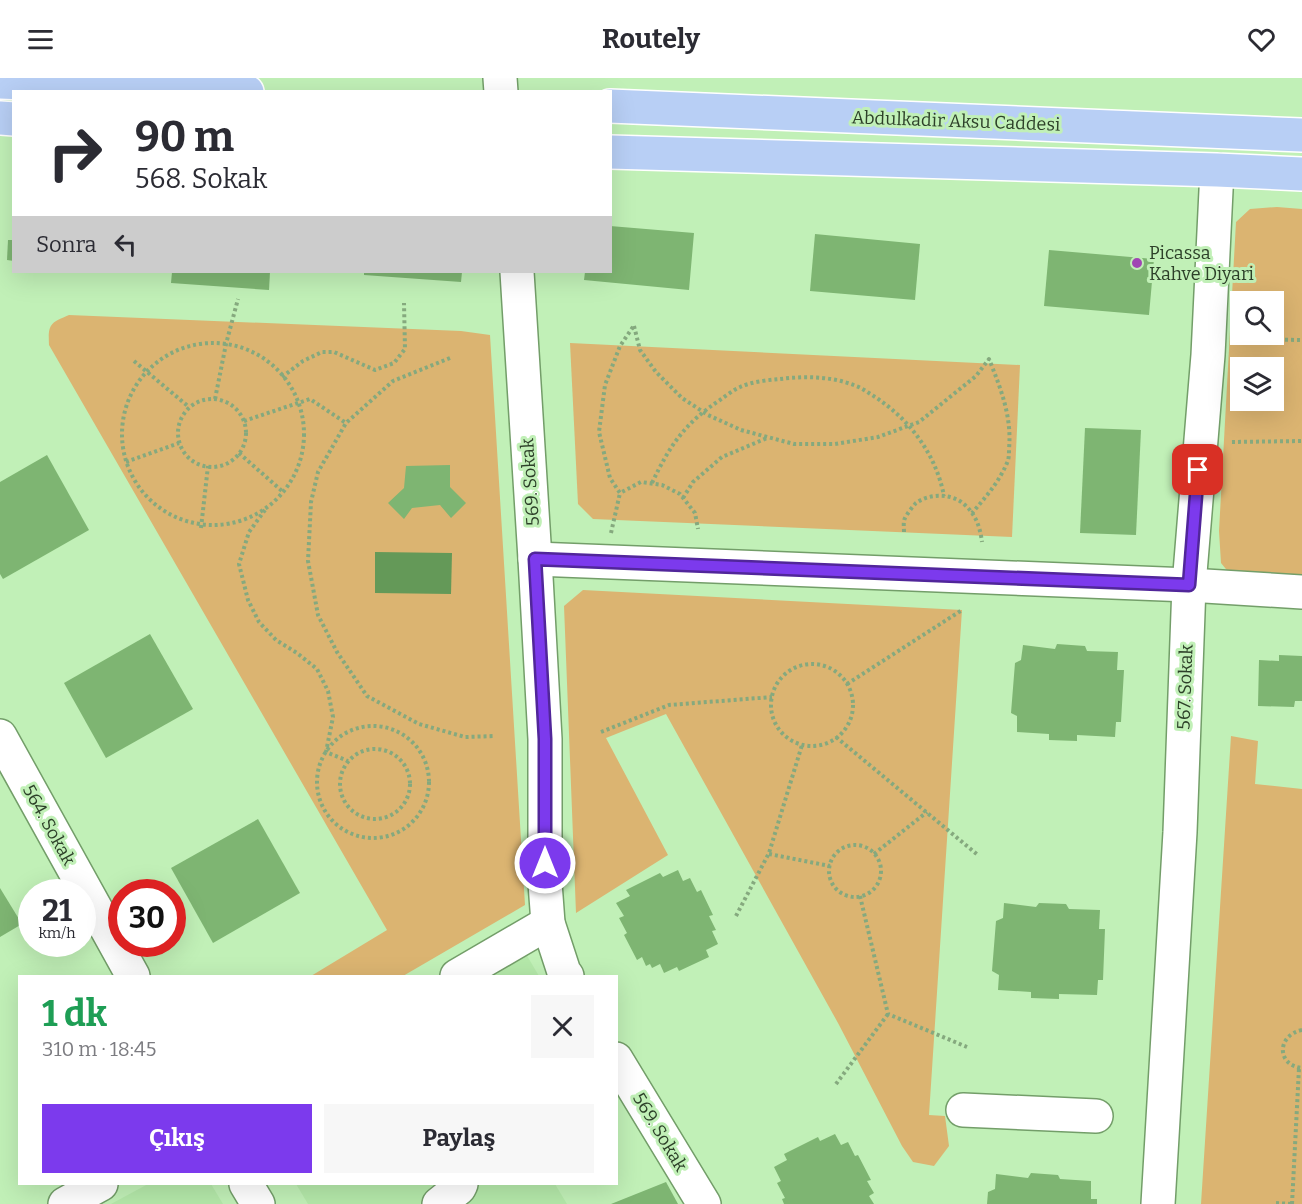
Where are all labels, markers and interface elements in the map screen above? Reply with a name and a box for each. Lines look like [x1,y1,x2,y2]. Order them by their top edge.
icon: menu [24,23,57,56]
text: Routely [602,23,700,55]
icon: heart [1245,23,1278,56]
street label: Abdulkadir Aksu Caddesi [851,106,1061,136]
text: 90 m [135,112,234,162]
icon: right [36,114,114,192]
text: 568. Sokak [135,163,267,195]
icon: left [109,228,142,261]
text: Sonra [36,231,97,258]
place label: Picassa Kahve Diyari [1149,242,1254,285]
marker: Picassa Kahve Diyari [1130,256,1144,270]
map controls [1230,291,1284,411]
button: search [1230,291,1284,345]
button: layers [1230,357,1284,411]
street label: 569. Sokak [516,437,544,527]
pin [1172,444,1223,495]
icon: arrive [1181,453,1214,486]
street label: 567. Sokak [1173,643,1198,730]
street label: 564. Sokak [18,781,81,870]
position arrow [513,831,577,895]
speed limit sign: 30 [108,879,186,957]
text: 21 [42,893,72,929]
text: km/h [38,924,76,942]
text: 1 dk [42,992,107,1036]
button: close [531,995,594,1058]
text: 310 m · 18:45 [42,1037,156,1061]
street label: 569. Sokak [628,1089,692,1176]
button: Çıkış [42,1104,312,1173]
button: Paylaş [324,1104,594,1173]

